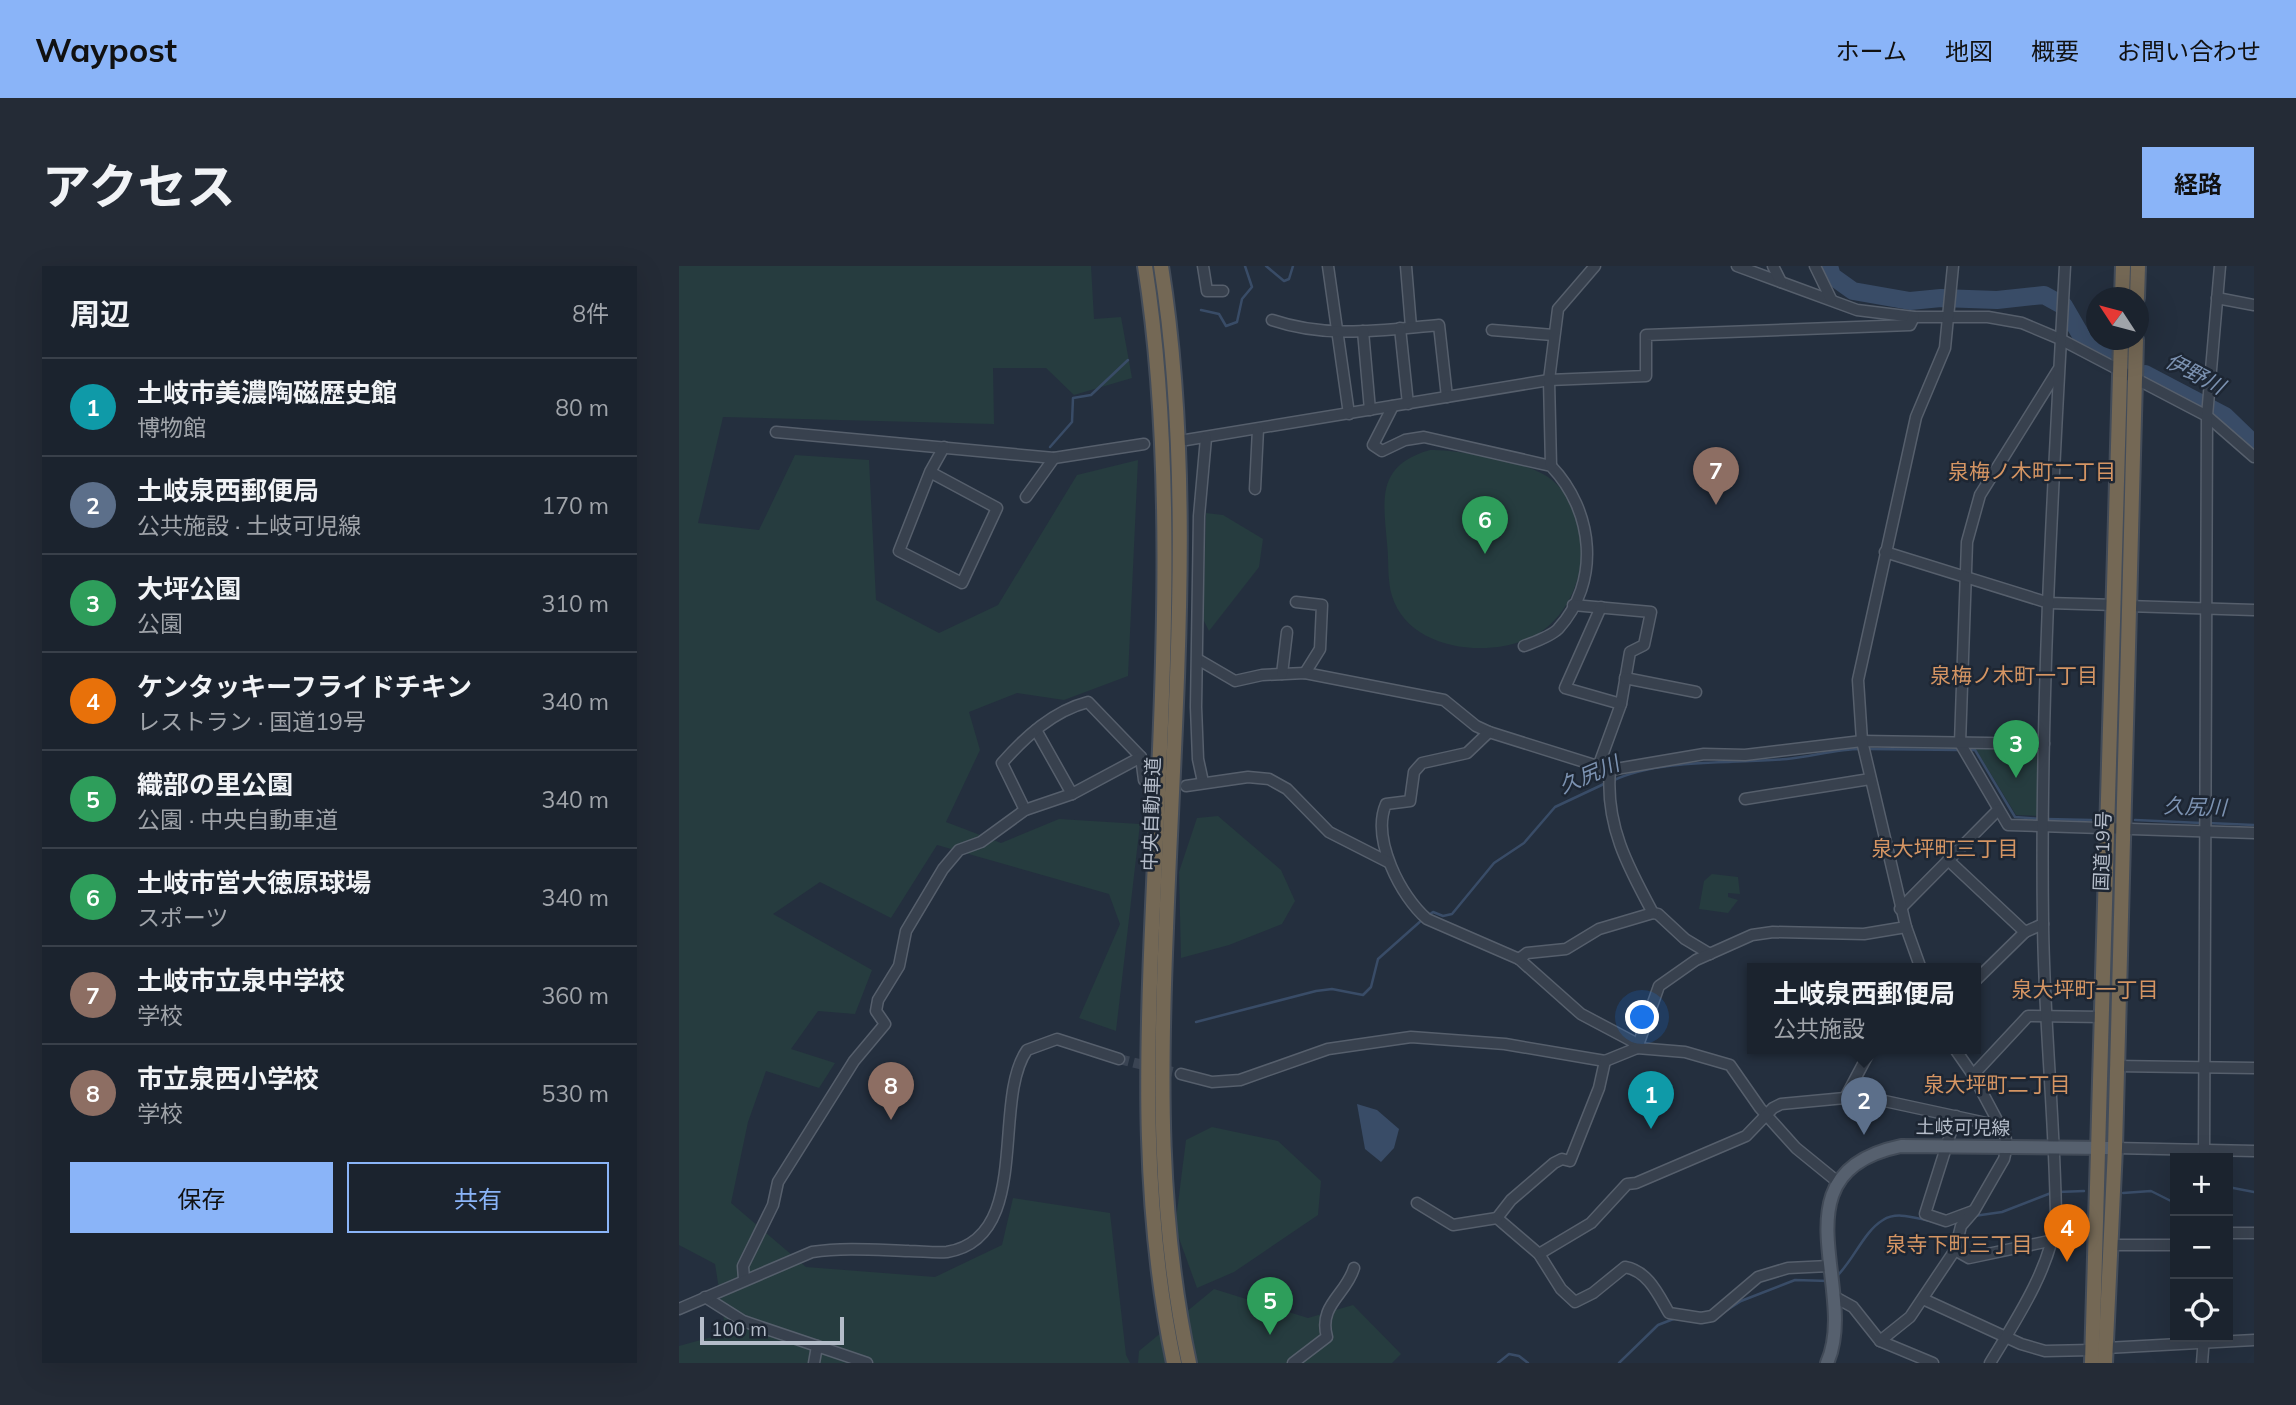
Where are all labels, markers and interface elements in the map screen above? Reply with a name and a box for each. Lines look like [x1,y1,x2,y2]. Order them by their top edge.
text: Waypost [35,29,177,70]
text: ホーム [1836,36,1907,66]
text: 地図 [1945,36,1993,66]
text: 概要 [2031,36,2079,66]
text: お問い合わせ [2117,36,2261,66]
button: 経路 [2142,147,2254,218]
text: アクセス [42,155,236,216]
north arrow [2086,287,2149,350]
text: 周辺 [70,295,130,333]
text: 8件 [572,299,609,328]
water label: 伊野川 [2162,347,2231,400]
text: 土岐市美濃陶磁歴史館 [137,376,397,409]
text: 1 [86,393,100,422]
text: 80 m [555,393,609,422]
text: 博物館 [137,413,206,442]
pin: 7 [1693,447,1739,505]
district label: 泉梅ノ木町二丁目 [1948,458,2116,484]
text: 土岐泉西郵便局 [137,474,319,507]
text: 2 [86,491,100,520]
text: 170 m [541,491,609,520]
pin: 6 [1462,496,1508,554]
text: 公共施設 · 土岐可児線 [137,511,361,540]
text: 大坪公園 [137,572,241,605]
text: 3 [86,589,100,618]
text: 310 m [541,589,609,618]
text: 公園 [137,609,183,638]
district label: 泉梅ノ木町一丁目 [1930,662,2098,688]
text: ケンタッキーフライドチキン [137,670,472,703]
text: 4 [86,687,100,716]
text: 340 m [541,687,609,716]
text: レストラン · 国道19号 [137,707,366,736]
pin: 3 [1993,720,2039,778]
water label: 久尻川 [1555,749,1625,798]
street label: 中央自動車道 [1137,757,1165,871]
text: 織部の里公園 [137,768,293,801]
text: 5 [86,785,100,814]
text: 340 m [541,785,609,814]
water label: 久尻川 [2163,792,2229,820]
text: 公園 · 中央自動車道 [137,805,338,834]
street label: 国道19号 [2089,811,2115,891]
district label: 泉大坪町三丁目 [1872,835,2019,861]
text: 土岐市営大徳原球場 [137,866,371,899]
text: 6 [86,883,100,912]
text: 340 m [541,883,609,912]
text: スポーツ [137,903,229,932]
popup [1747,963,1981,1054]
text: 土岐市立泉中学校 [137,964,345,997]
district label: 泉大坪町一丁目 [2012,976,2159,1002]
text: 土岐泉西郵便局 [1773,977,1955,1010]
text: 7 [86,981,100,1010]
text: 360 m [541,981,609,1010]
your location [1625,1000,1659,1034]
text: 学校 [137,1001,183,1030]
text: 公共施設 [1773,1014,1865,1043]
text: 市立泉西小学校 [137,1062,319,1095]
pin: 8 [868,1062,914,1120]
pin: 1 [1628,1071,1674,1129]
district label: 泉大坪町二丁目 [1924,1071,2071,1097]
pin: 2 [1841,1077,1887,1135]
text: 8 [86,1079,100,1108]
text: 530 m [541,1079,609,1108]
text: 学校 [137,1099,183,1128]
street label: 土岐可児線 [1915,1114,2011,1140]
map controls [2170,1153,2233,1342]
button: + [2170,1153,2233,1216]
button: 保存 [70,1162,333,1233]
button: 共有 [347,1162,609,1233]
pin: 4 [2044,1204,2090,1262]
button: − [2170,1216,2233,1279]
district label: 泉寺下町三丁目 [1886,1231,2033,1257]
pin: 5 [1247,1277,1293,1335]
button: locate [2170,1279,2233,1342]
scale bar [700,1314,843,1346]
text: 100 m [711,1317,767,1341]

